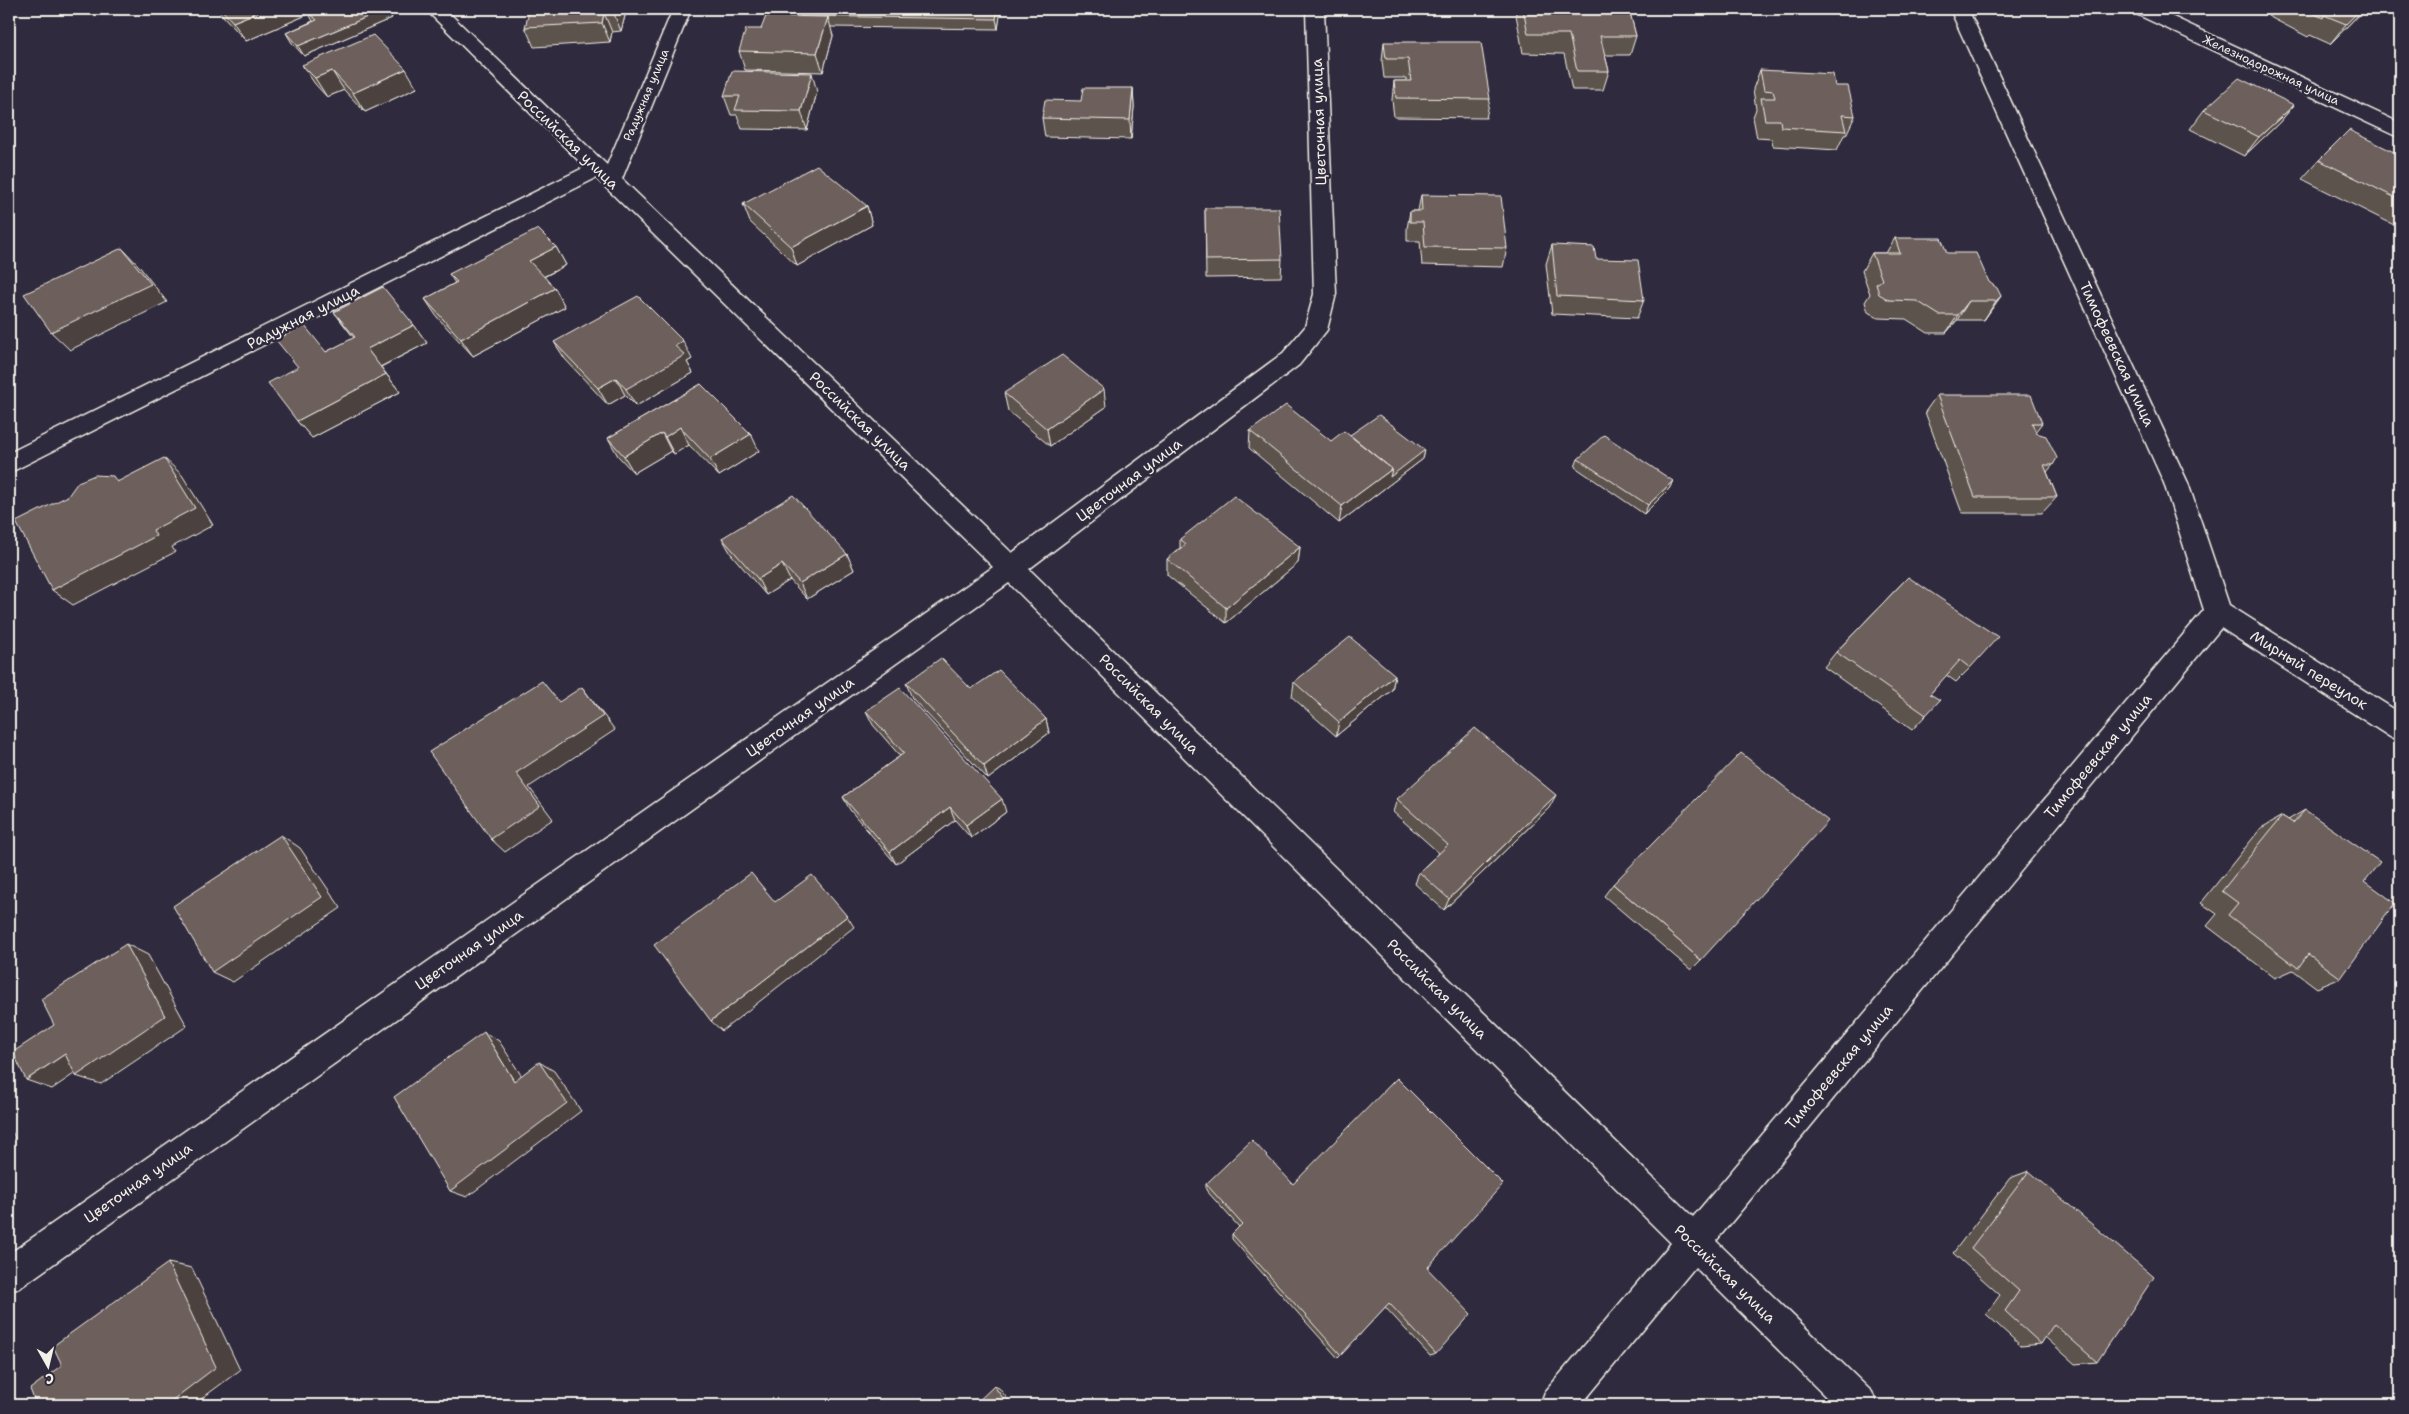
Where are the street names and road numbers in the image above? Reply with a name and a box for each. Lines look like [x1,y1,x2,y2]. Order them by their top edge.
street label: Железнодорожная улица [2200,31,2342,109]
street label: Радужная улица [619,46,673,144]
street label: Цветочная улица [1307,57,1331,186]
street label: Российская улица [513,86,624,194]
street label: Тимофеевская улица [2075,278,2160,430]
street label: Радужная улица [243,280,363,354]
street label: Российская улица [805,367,916,475]
street label: Цветочная улица [1072,433,1187,526]
street label: Мирный переулок [2246,626,2372,714]
street label: Российская улица [1095,650,1204,759]
street label: Цветочная улица [742,672,859,762]
street label: Тимофеевская улица [2040,689,2157,823]
street label: Цветочная улица [411,905,528,995]
street label: Российская улица [1383,935,1492,1044]
street label: Тимофеевская улица [1781,1000,1898,1134]
street label: Цветочная улица [80,1138,197,1228]
street label: Российская улица [1670,1220,1781,1328]

